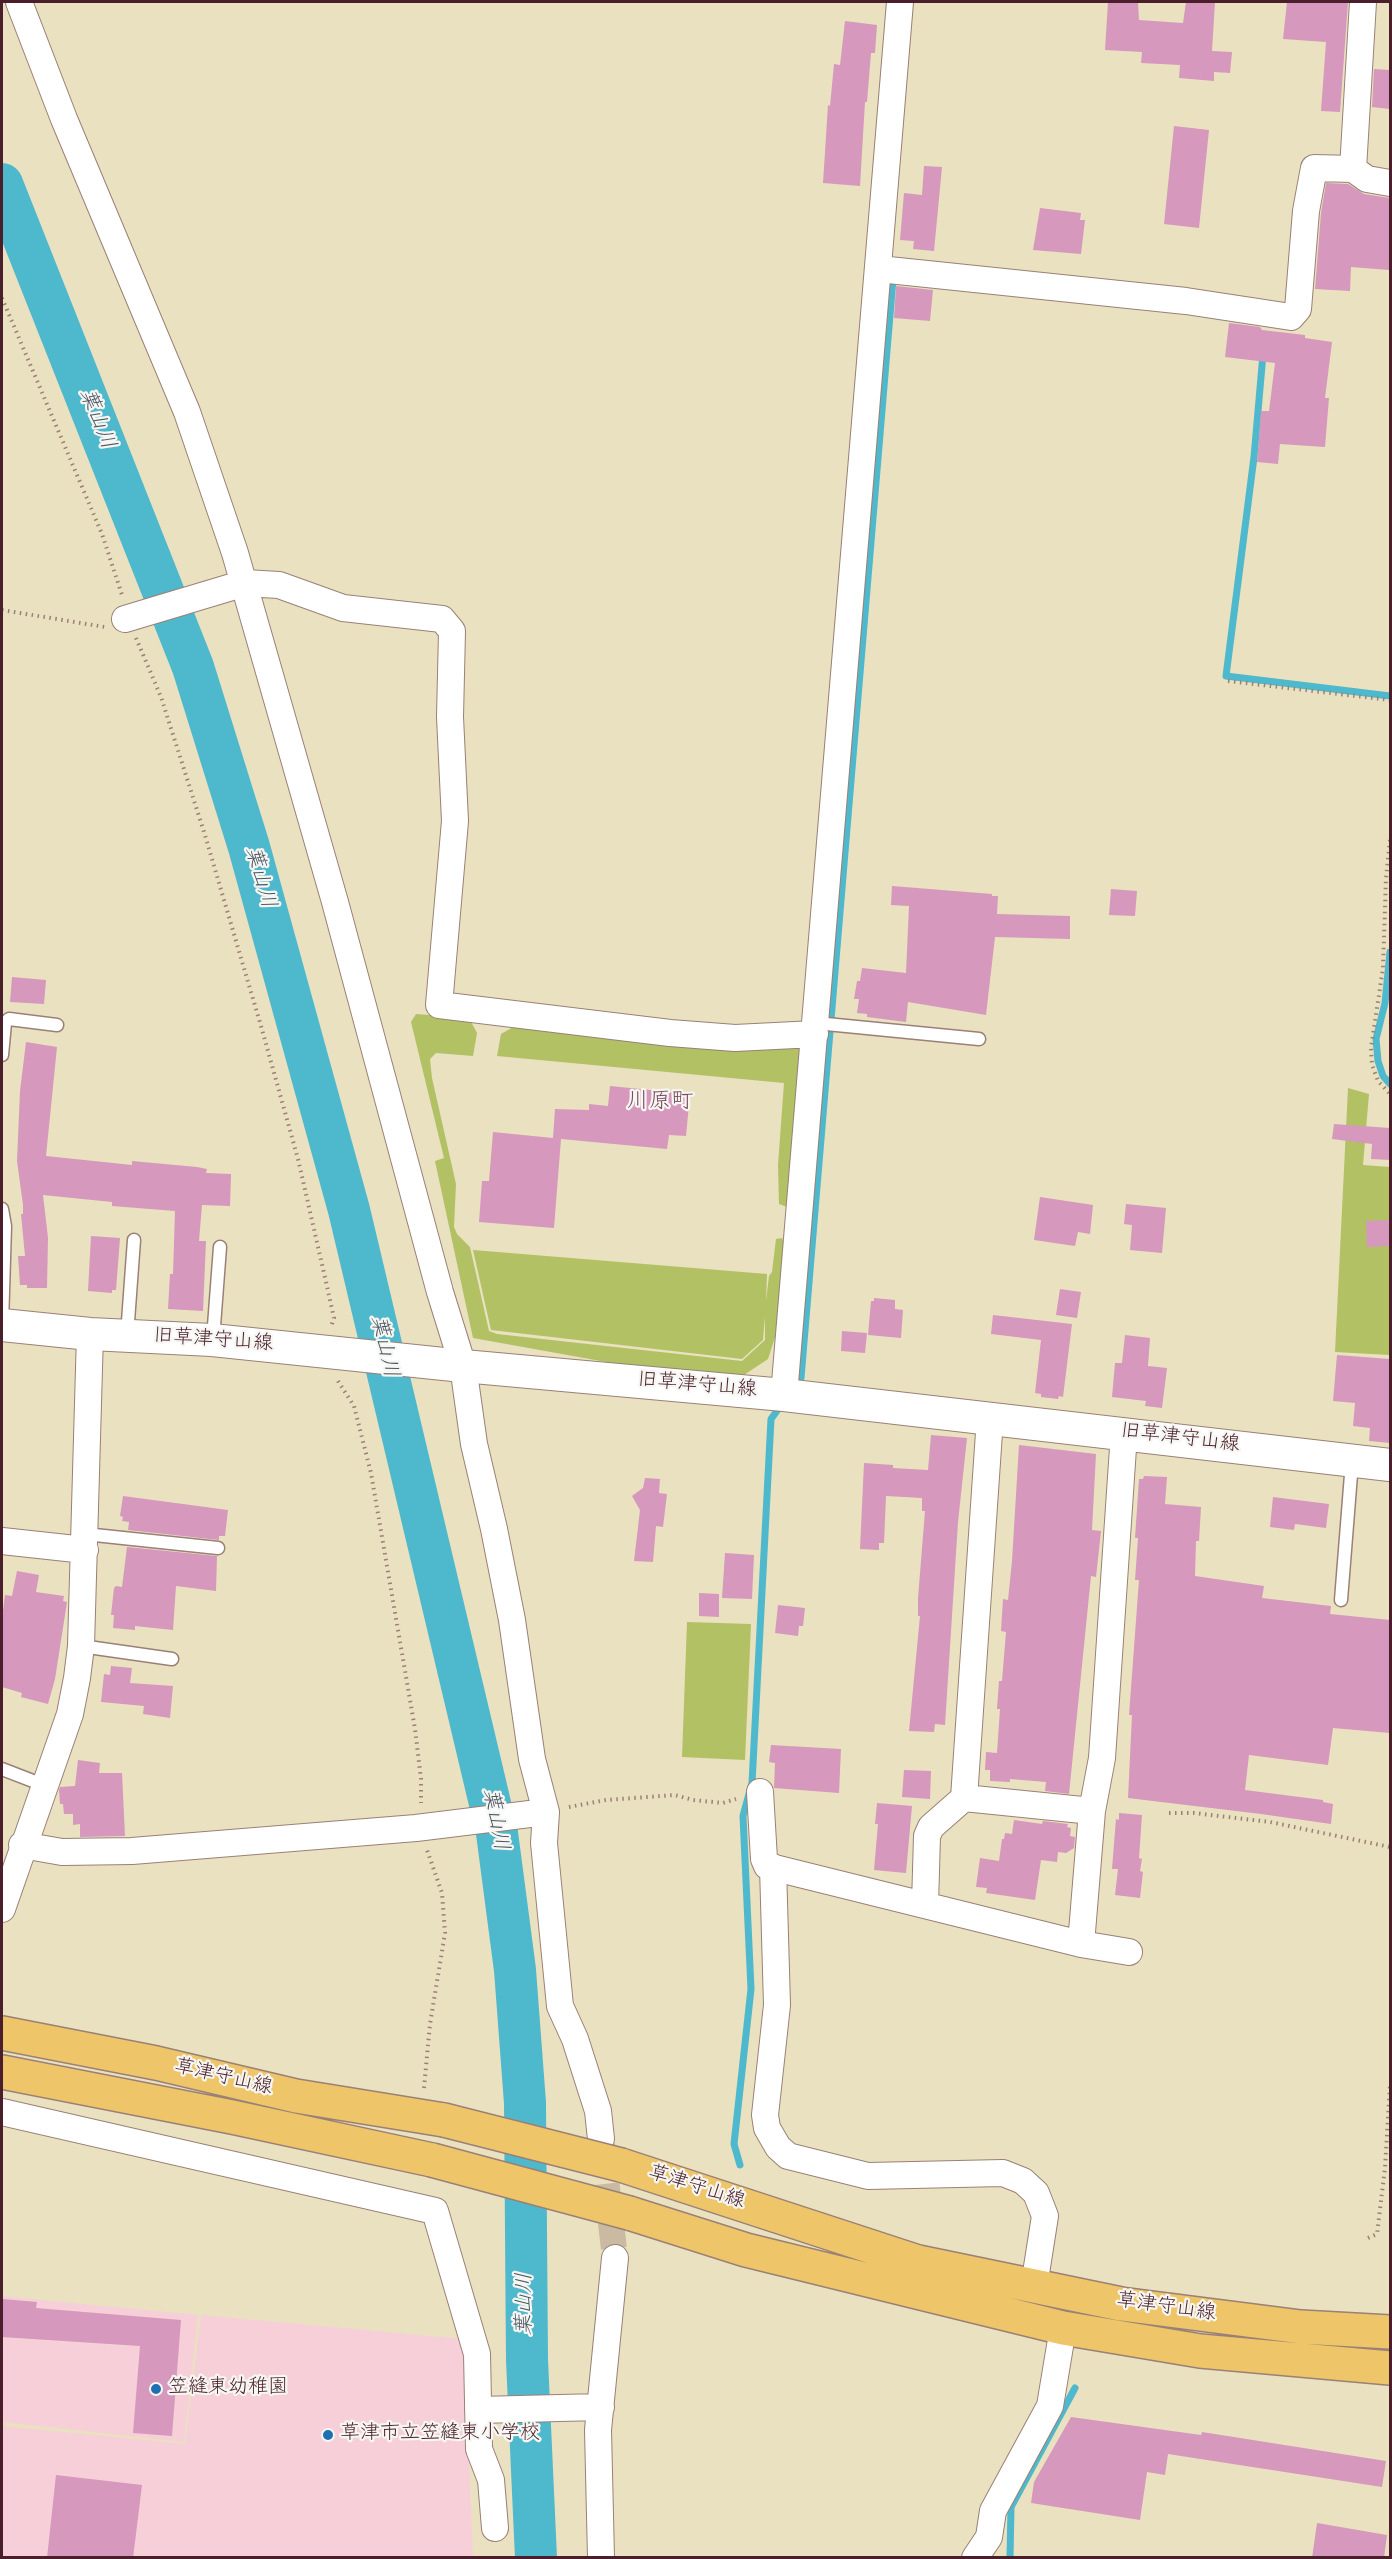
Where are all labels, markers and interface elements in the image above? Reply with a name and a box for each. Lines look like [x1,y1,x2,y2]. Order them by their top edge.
water label: 葉山川 [72,386,118,454]
water label: 葉山川 [237,844,279,912]
district label: 川原町 [627,1091,693,1117]
water label: 葉山川 [363,1313,401,1381]
street label: 旧草津守山線 [152,1326,274,1358]
street label: 旧草津守山線 [636,1370,758,1404]
street label: 旧草津守山線 [1119,1421,1241,1459]
water label: 葉山川 [475,1787,511,1853]
street label: 草津守山線 [172,2056,274,2102]
street label: 草津守山線 [645,2162,747,2216]
water label: 葉山川 [514,2273,540,2335]
street label: 草津守山線 [1115,2290,1217,2328]
place label: 笠縫東幼稚園 [168,2377,288,2401]
marker: 笠縫東幼稚園 [149,2382,163,2396]
place label: 草津市立笠縫東小学校 [340,2423,540,2447]
marker: 草津市立笠縫東小学校 [321,2428,335,2442]

